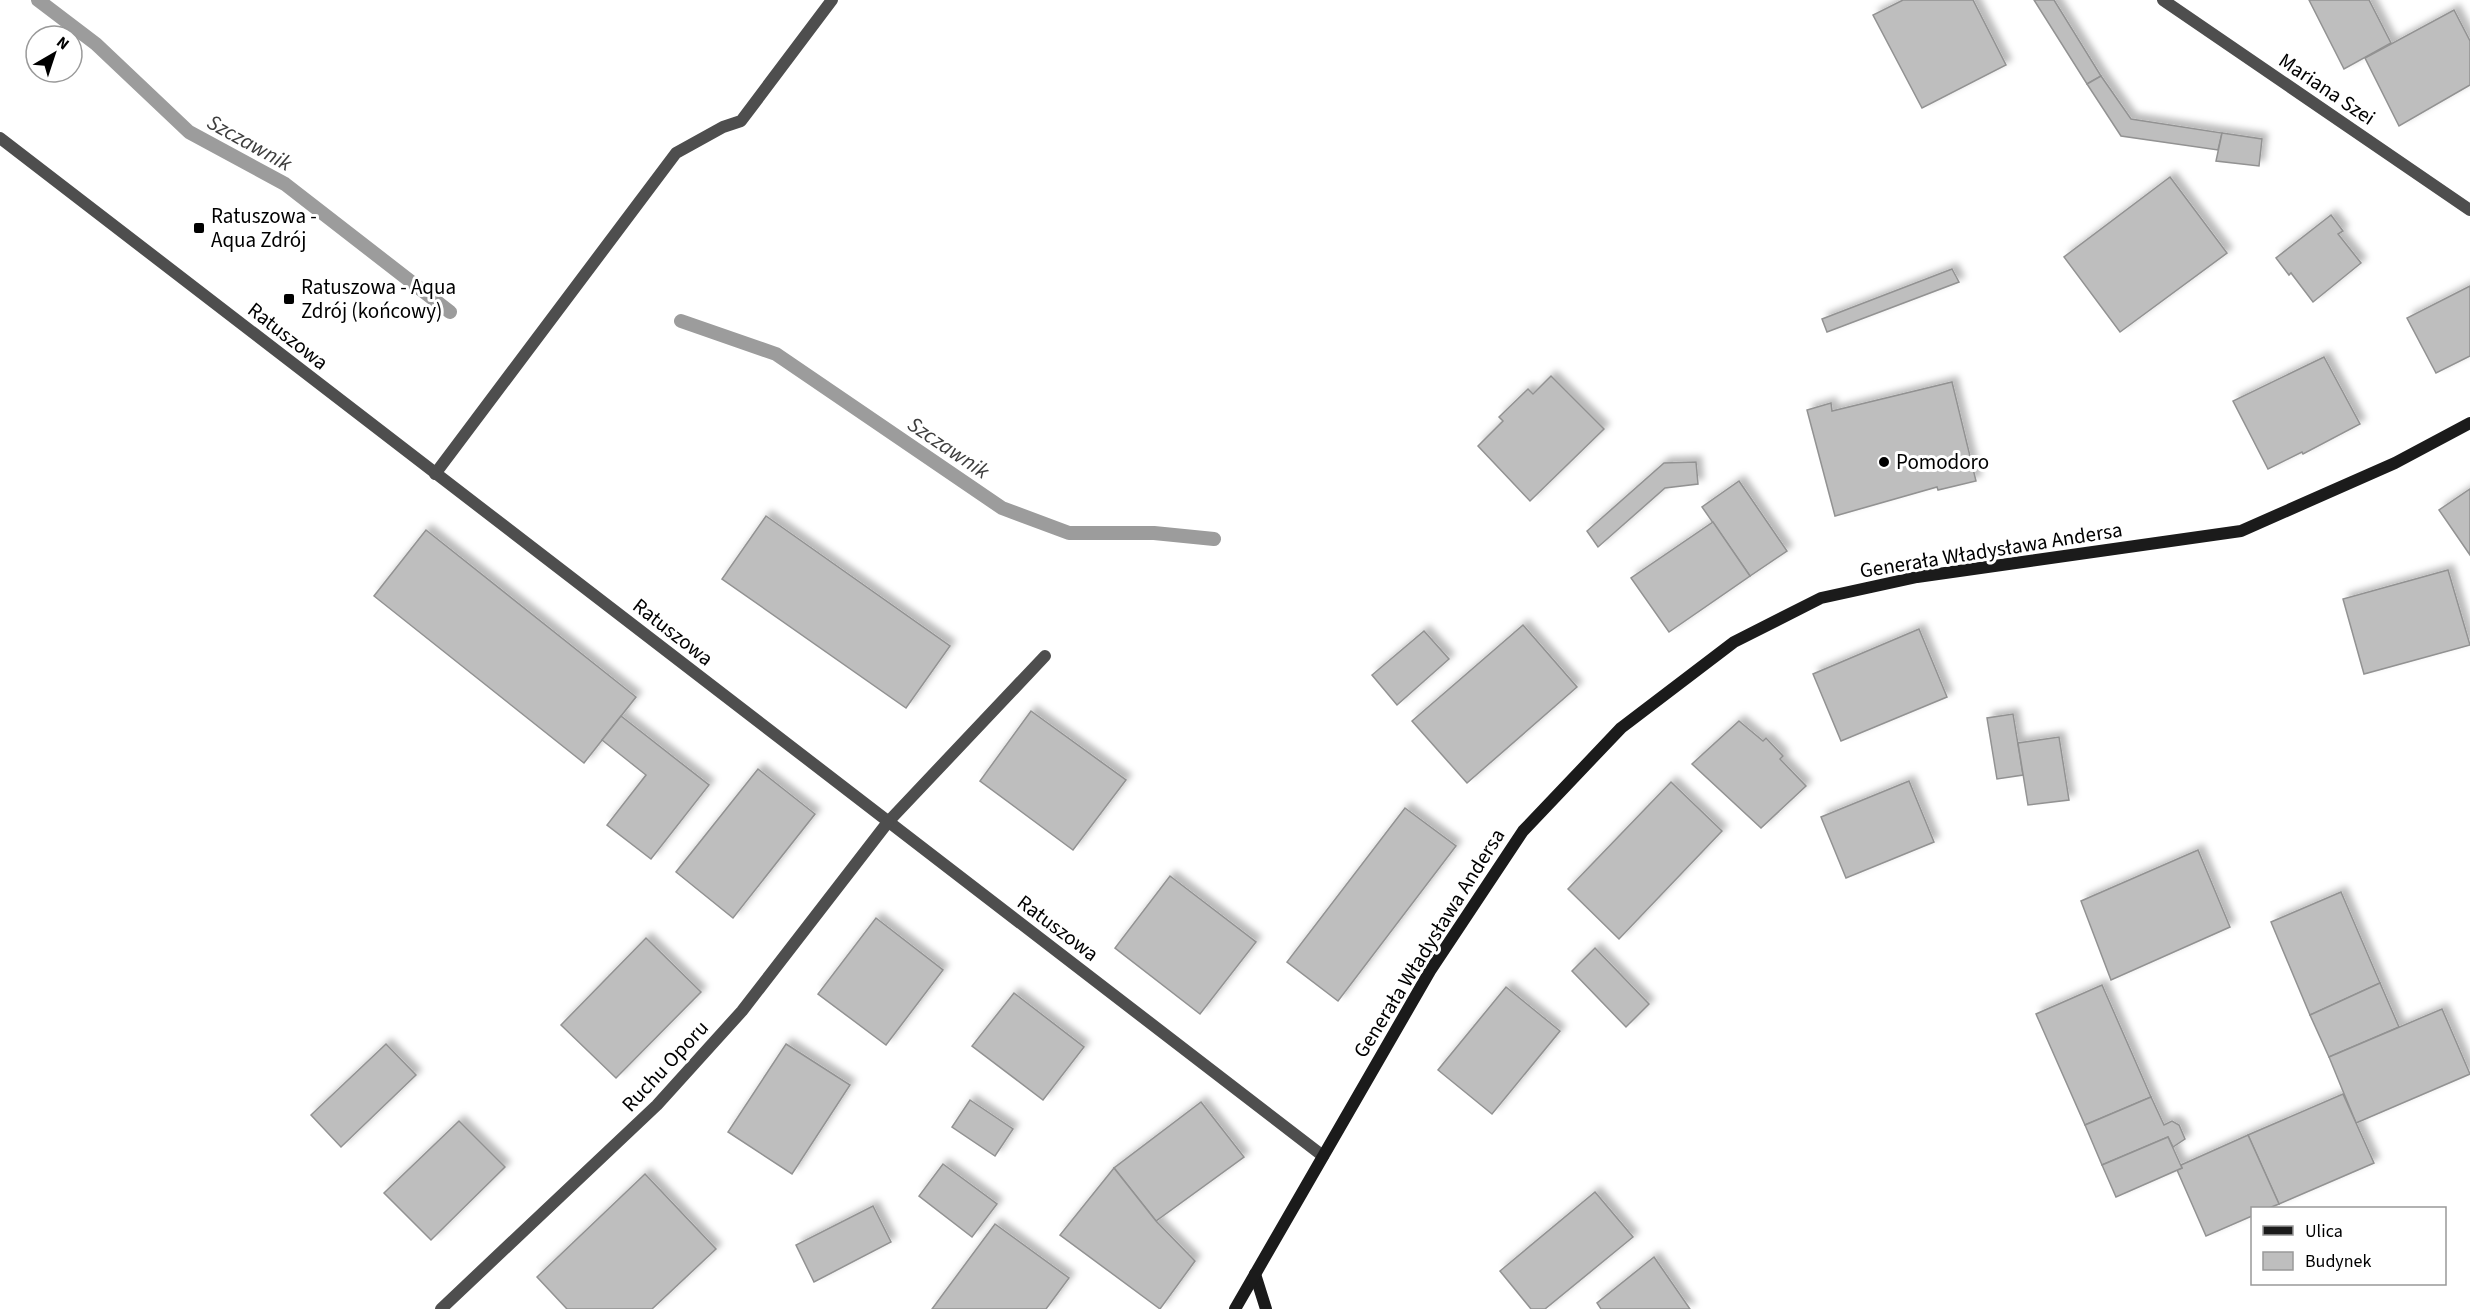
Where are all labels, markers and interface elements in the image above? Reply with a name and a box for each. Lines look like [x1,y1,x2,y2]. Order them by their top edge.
north arrow [24,24,84,84]
text: N [52,31,74,55]
street label: Mariana Szei [2273,46,2381,132]
water label: Szczawnik [201,106,298,180]
place label: Ratuszowa - Aqua Zdrój [211,201,317,255]
marker: Ratuszowa - Aqua Zdrój [192,221,206,235]
place label: Ratuszowa - Aqua Zdrój (końcowy) [301,272,456,326]
marker: Ratuszowa - Aqua Zdrój (końcowy) [282,292,296,306]
street label: Ratuszowa [241,295,335,377]
water label: Szczawnik [901,409,996,487]
place label: Pomodoro [1896,447,1989,477]
marker: Pomodoro [1877,455,1891,469]
street label: Generała Władysława Andersa [1858,514,2124,586]
street label: Ratuszowa [626,591,720,673]
street label: Generała Władysława Andersa [1346,823,1512,1063]
street label: Ratuszowa [1011,887,1105,969]
street label: Ruchu Oporu [615,1013,715,1119]
legend [2251,1207,2446,1285]
text: Ulica [2305,1219,2343,1244]
text: Budynek [2305,1249,2372,1274]

